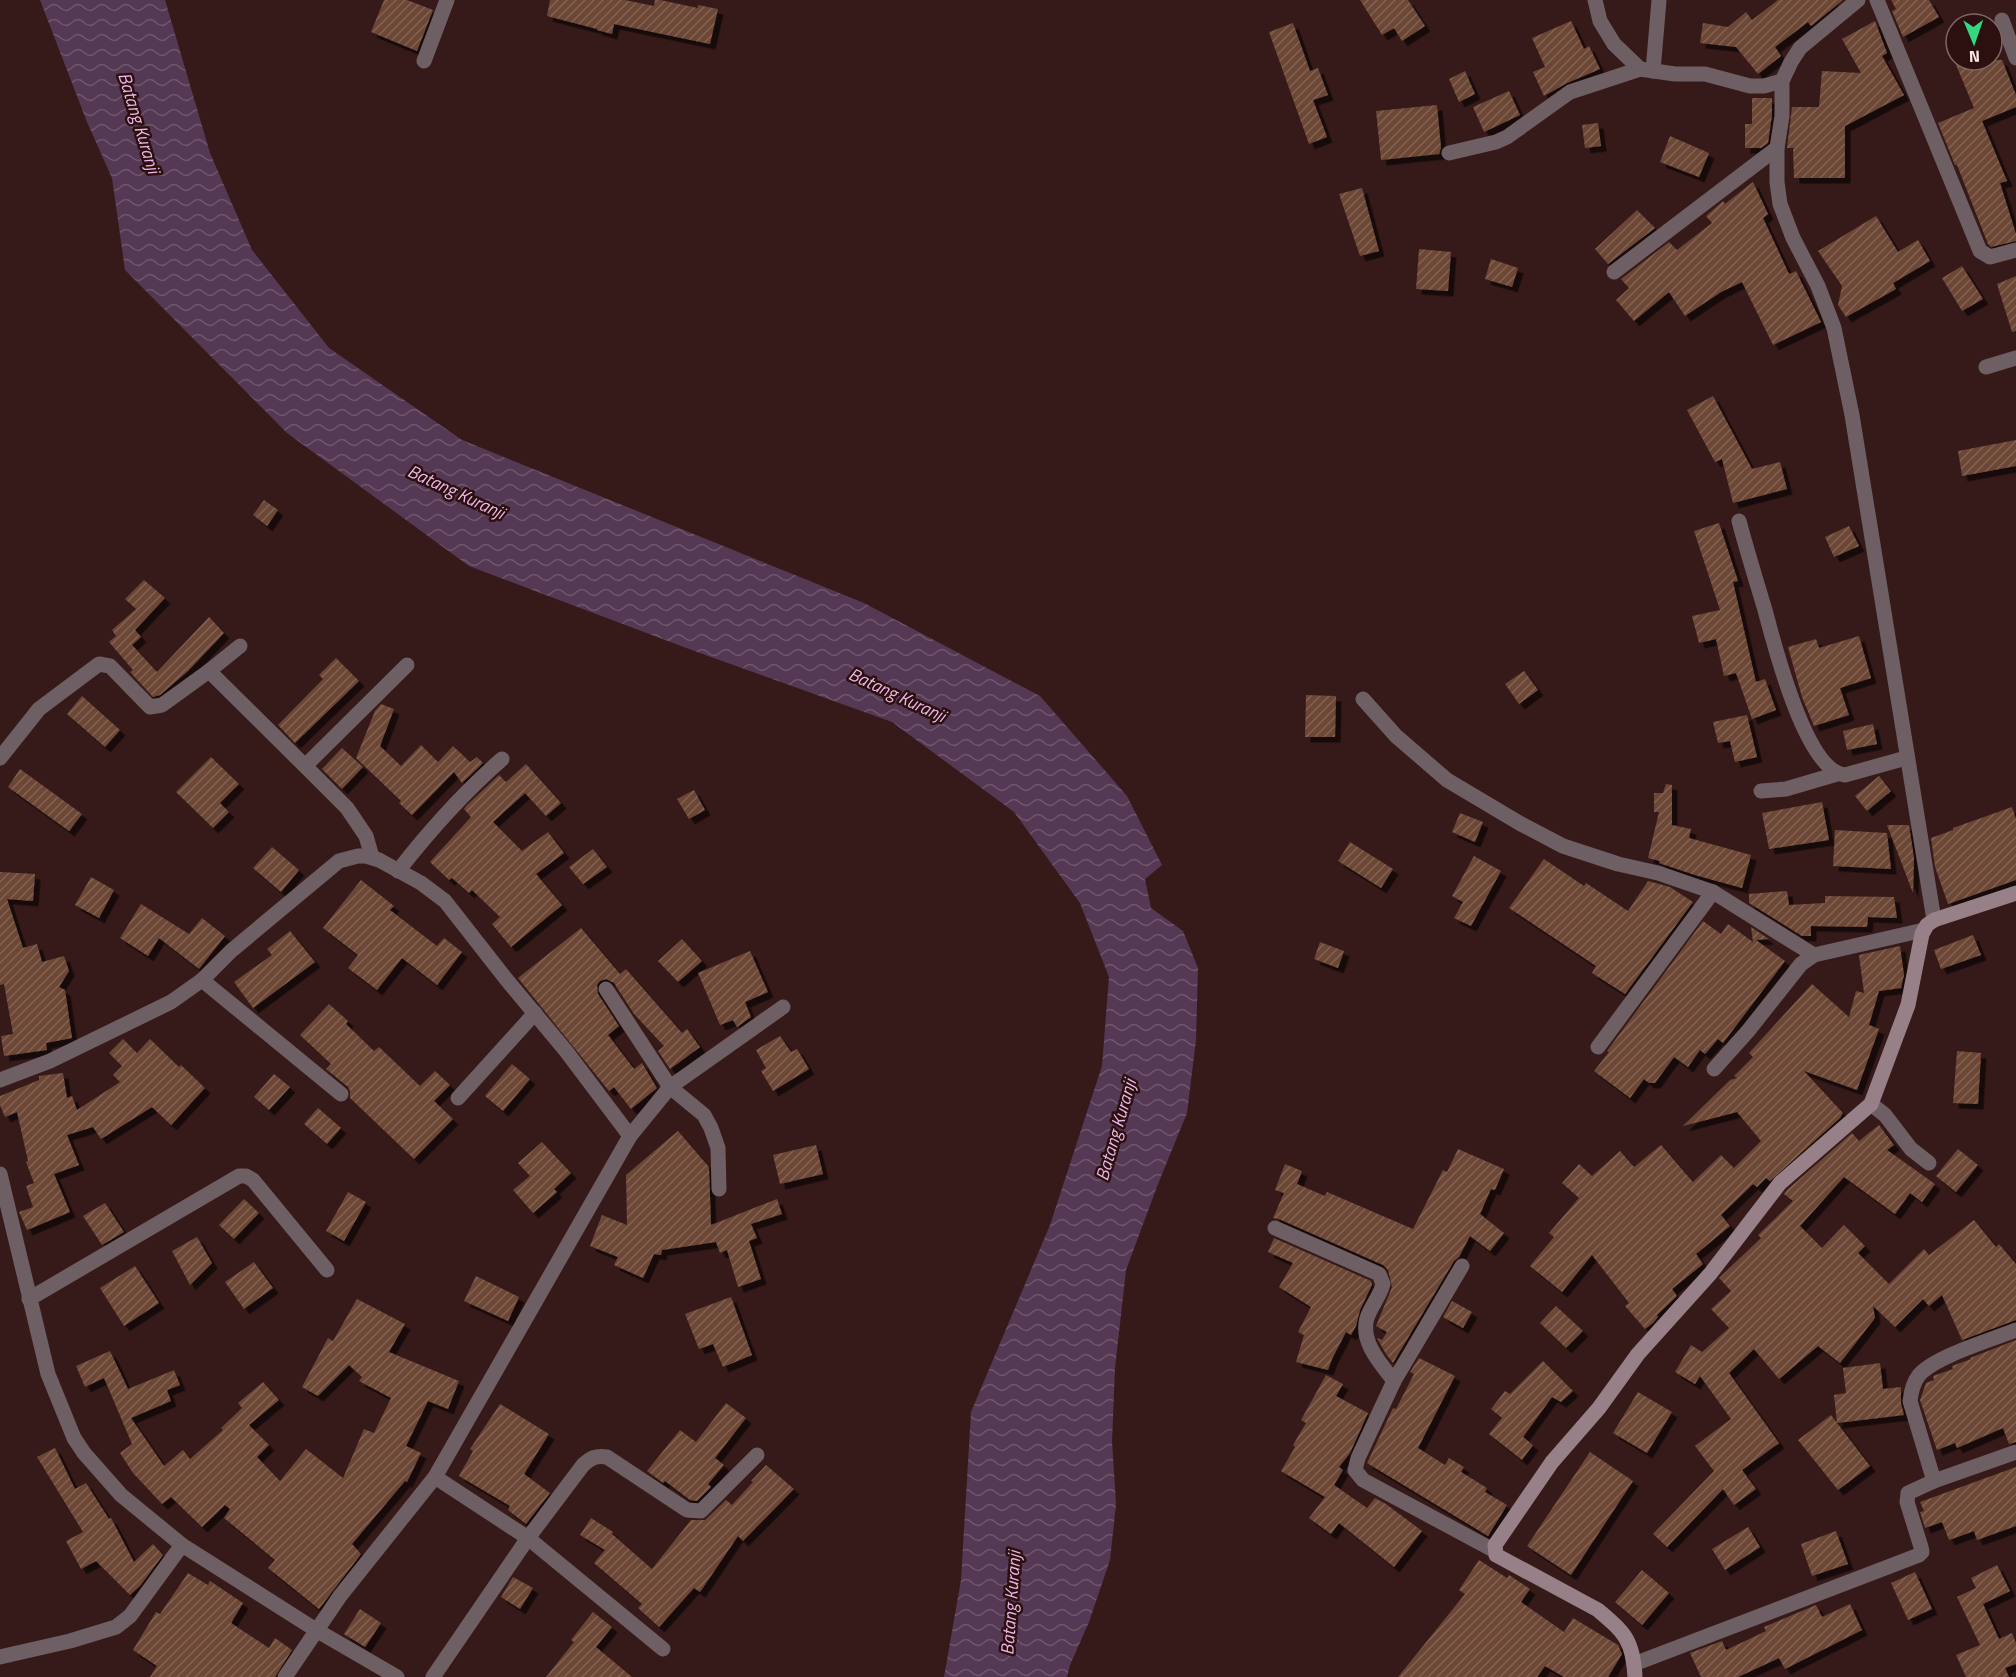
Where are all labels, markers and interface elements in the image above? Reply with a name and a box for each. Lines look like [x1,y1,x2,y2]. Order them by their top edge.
north arrow [1944,12,2004,72]
text: N [1969,45,1980,69]
water label: Batang Kuranji [111,69,168,179]
water label: Batang Kuranji [403,457,511,527]
water label: Batang Kuranji [844,660,952,730]
water label: Batang Kuranji [1088,1074,1144,1184]
water label: Batang Kuranji [993,1548,1028,1656]

